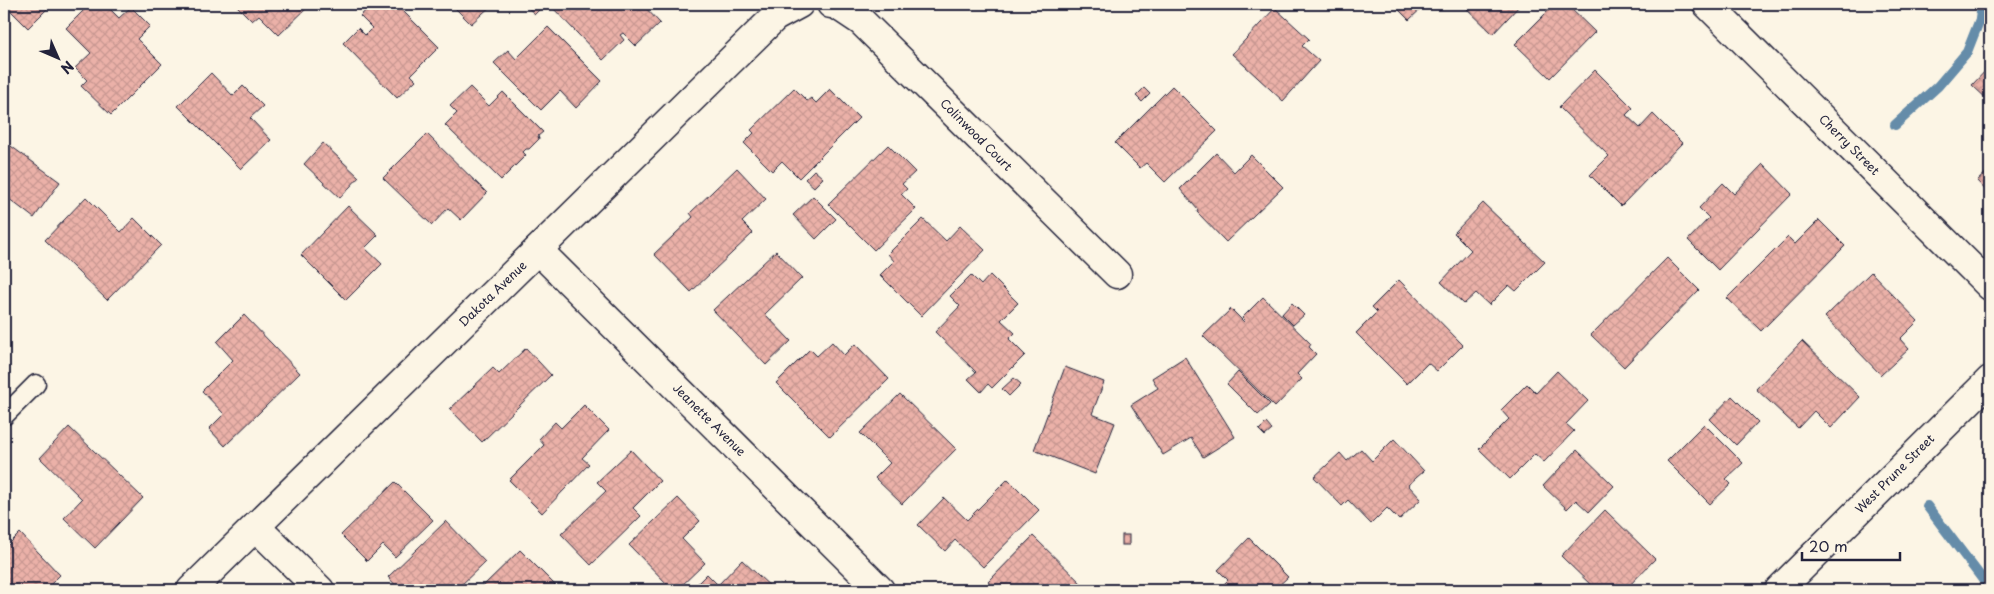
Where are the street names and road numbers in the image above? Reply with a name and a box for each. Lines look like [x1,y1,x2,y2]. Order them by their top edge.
street label: Colinwood Court [937,94,1017,175]
street label: Cherry Street [1815,110,1884,179]
street label: Dakota Avenue [454,256,531,330]
street label: Jeanette Avenue [669,379,750,460]
street label: West Prune Street [1851,429,1938,517]

